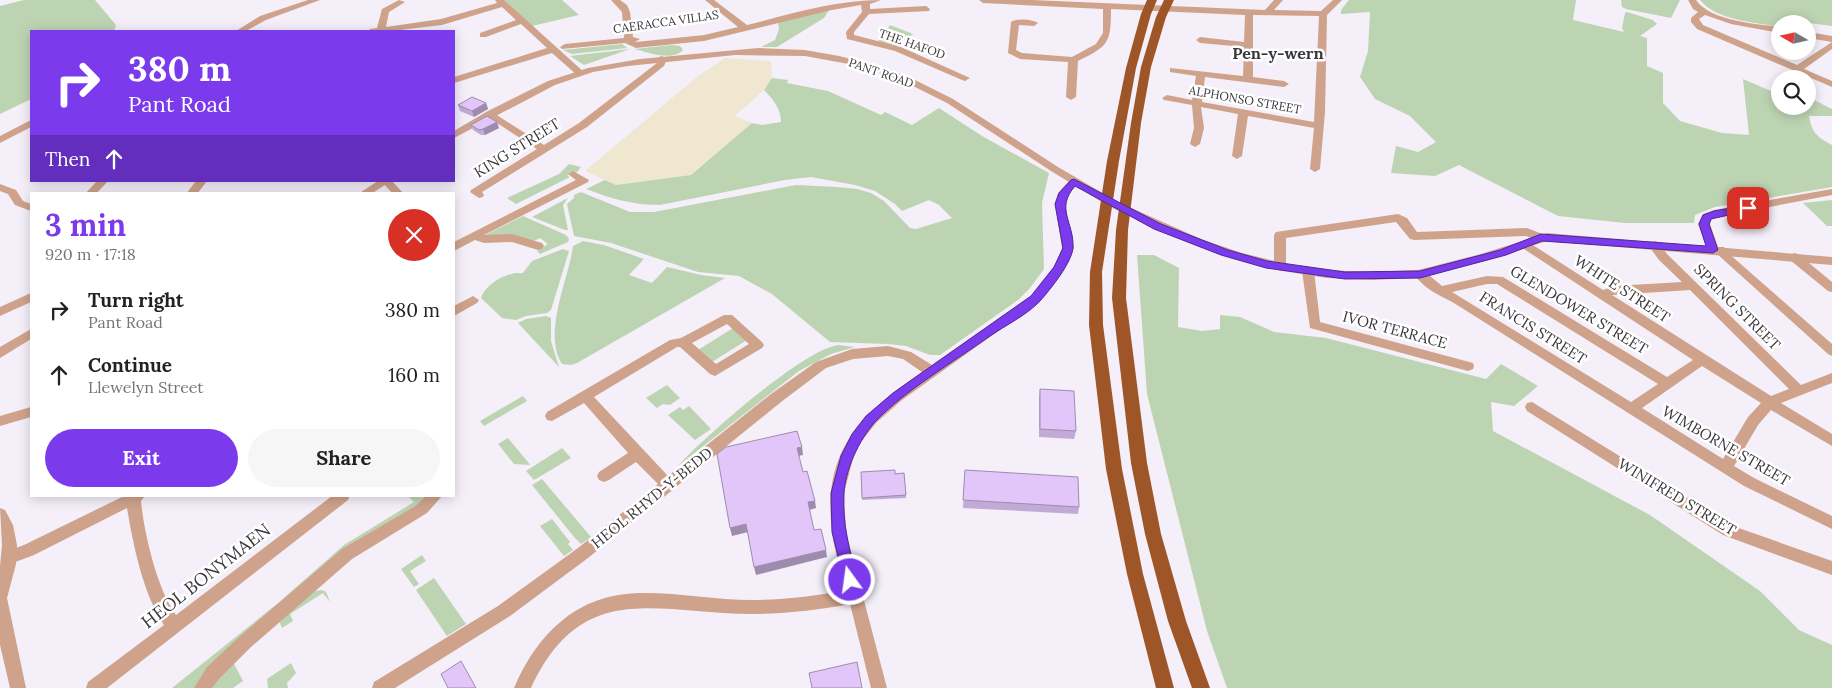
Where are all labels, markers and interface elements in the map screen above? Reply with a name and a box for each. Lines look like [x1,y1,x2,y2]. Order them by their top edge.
street label: CAERACCA VILLAS [612,7,720,36]
north arrow [1771,15,1816,60]
map controls [1771,15,1816,115]
street label: THE HAFOD [877,25,947,62]
district label: Pen-y-wern [1232,43,1324,63]
text: 380 m [128,46,231,91]
icon: right [45,50,110,115]
street label: PANT ROAD [847,54,916,91]
button: search [1771,70,1816,115]
street label: ALPHONSO STREET [1187,82,1303,117]
text: Pant Road [128,90,231,118]
street label: KING STREET [470,113,564,182]
icon: ahead [100,145,128,173]
text: Then [45,147,90,171]
pin [1727,187,1769,229]
icon: arrive [1734,194,1762,222]
text: 3 min [45,206,126,244]
button: close [388,209,440,261]
text: 920 m · 17:18 [45,244,136,264]
street label: WHITE STREET [1571,251,1674,327]
street label: SPRING STREET [1690,259,1785,354]
street label: GLENDOWER STREET [1507,261,1652,358]
street label: FRANCIS STREET [1476,287,1591,368]
text: Turn right [88,288,184,312]
icon: right [45,296,73,324]
text: 380 m [385,298,440,322]
street label: IVOR TERRACE [1341,306,1449,353]
text: Pant Road [88,312,163,332]
text: Continue [88,353,172,377]
icon: ahead [45,361,73,389]
text: 160 m [388,363,440,387]
text: Llewelyn Street [88,377,204,397]
street label: WIMBORNE STREET [1659,401,1794,490]
button: Exit [45,429,238,487]
button: Share [248,429,440,487]
street label: HEOL RHYD-Y-BEDD [587,443,716,552]
street label: WINIFRED STREET [1615,454,1740,540]
street label: HEOL BONYMAEN [136,518,275,633]
position arrow [823,553,875,605]

